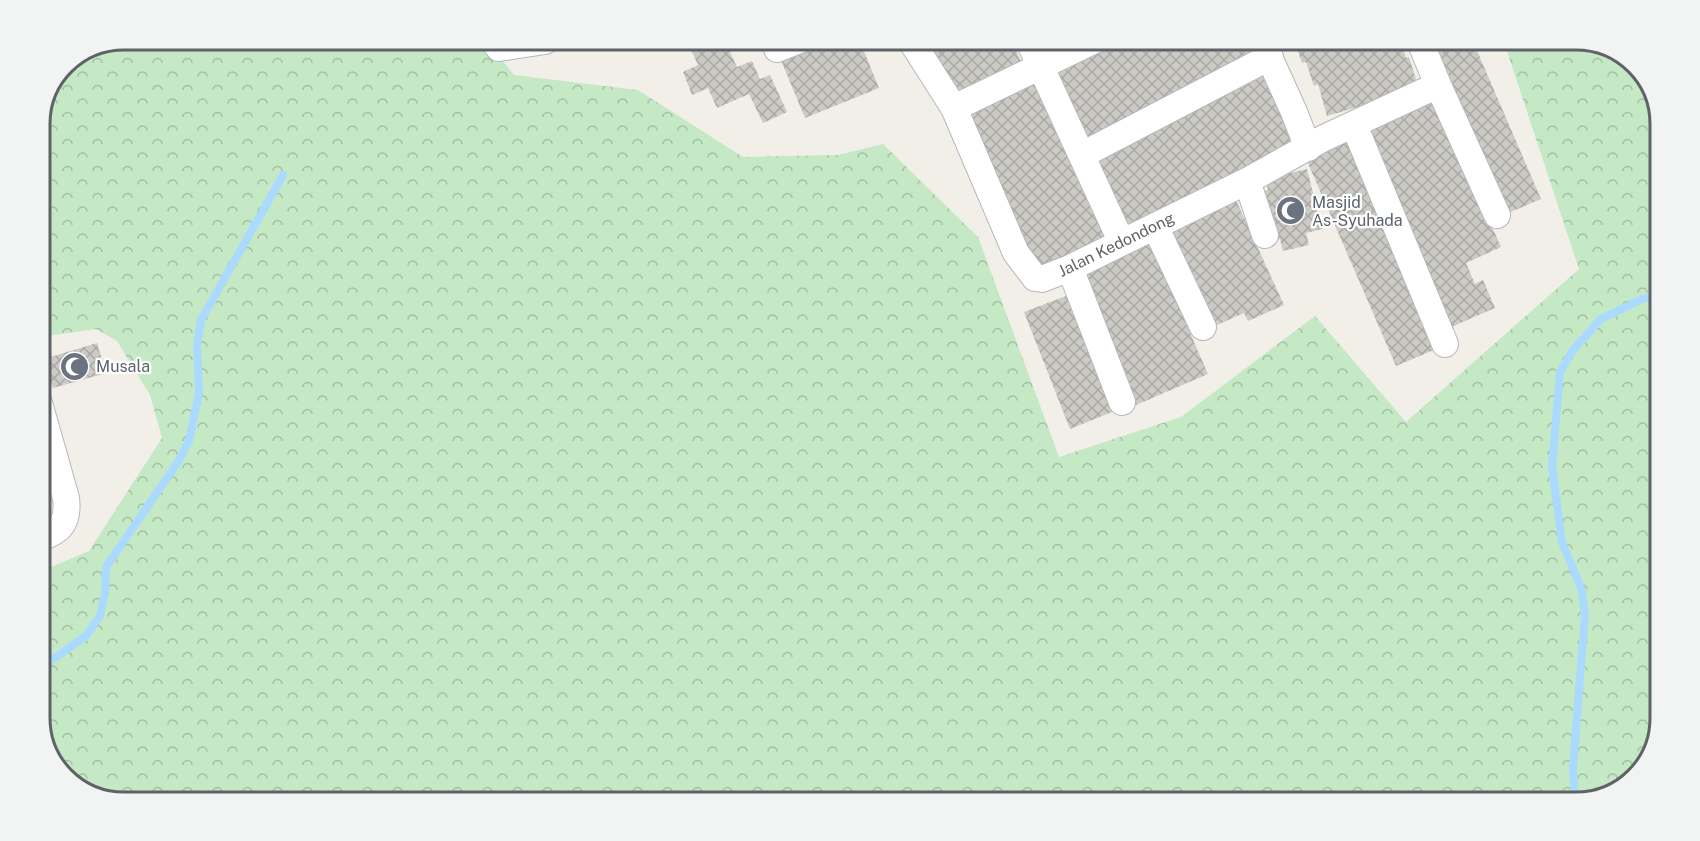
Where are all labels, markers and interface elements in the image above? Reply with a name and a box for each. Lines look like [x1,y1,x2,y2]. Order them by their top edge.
place label: Masjid As-Syuhada [1312,193,1403,230]
mosque icon: Masjid As-Syuhada [1275,195,1307,227]
street label: Jalan Kedondong [1055,208,1177,281]
mosque icon: Musala [59,350,91,382]
place label: Musala [96,357,150,376]

